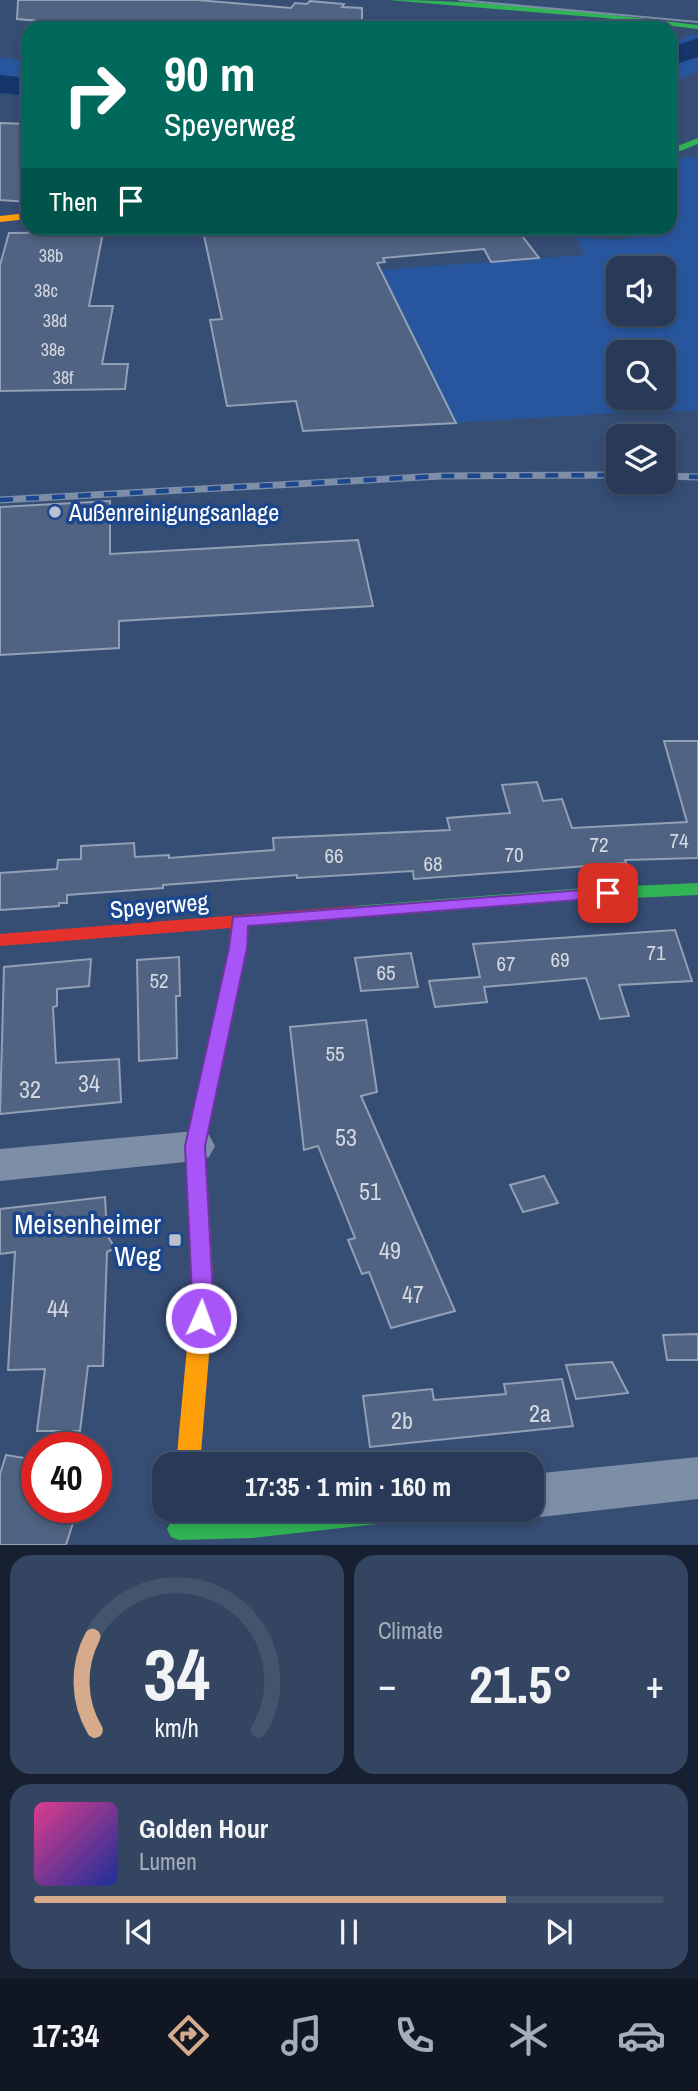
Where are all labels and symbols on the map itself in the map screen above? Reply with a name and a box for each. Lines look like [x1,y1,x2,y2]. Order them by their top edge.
house number: 38b [39,243,63,268]
house number: 38c [34,278,58,303]
house number: 38d [43,308,67,333]
house number: 38e [41,337,65,362]
house number: 38f [53,365,74,390]
place label: Außenreinigungsanlage [68,496,279,528]
marker: Außenreinigungsanlage [47,504,63,520]
house number: 74 [669,826,689,855]
house number: 72 [589,830,609,859]
house number: 70 [504,840,524,869]
house number: 66 [324,841,344,870]
house number: 68 [423,849,443,878]
pin [578,863,638,923]
street label: Speyerweg [109,885,209,925]
house number: 71 [646,938,666,967]
house number: 69 [550,945,570,974]
house number: 67 [496,949,516,978]
house number: 65 [376,958,396,987]
house number: 52 [149,966,169,995]
house number: 55 [325,1039,345,1068]
house number: 34 [78,1067,100,1099]
house number: 32 [19,1073,41,1105]
house number: 53 [335,1121,357,1153]
house number: 51 [359,1175,381,1207]
place label: Meisenheimer Weg [14,1205,161,1275]
marker: Meisenheimer Weg [167,1232,183,1248]
house number: 49 [379,1234,401,1266]
house number: 47 [402,1278,424,1310]
position arrow [164,1281,238,1355]
house number: 44 [47,1292,69,1324]
house number: 2a [529,1397,551,1429]
house number: 2b [391,1404,413,1436]
speed limit sign: 40 [21,1432,112,1523]

